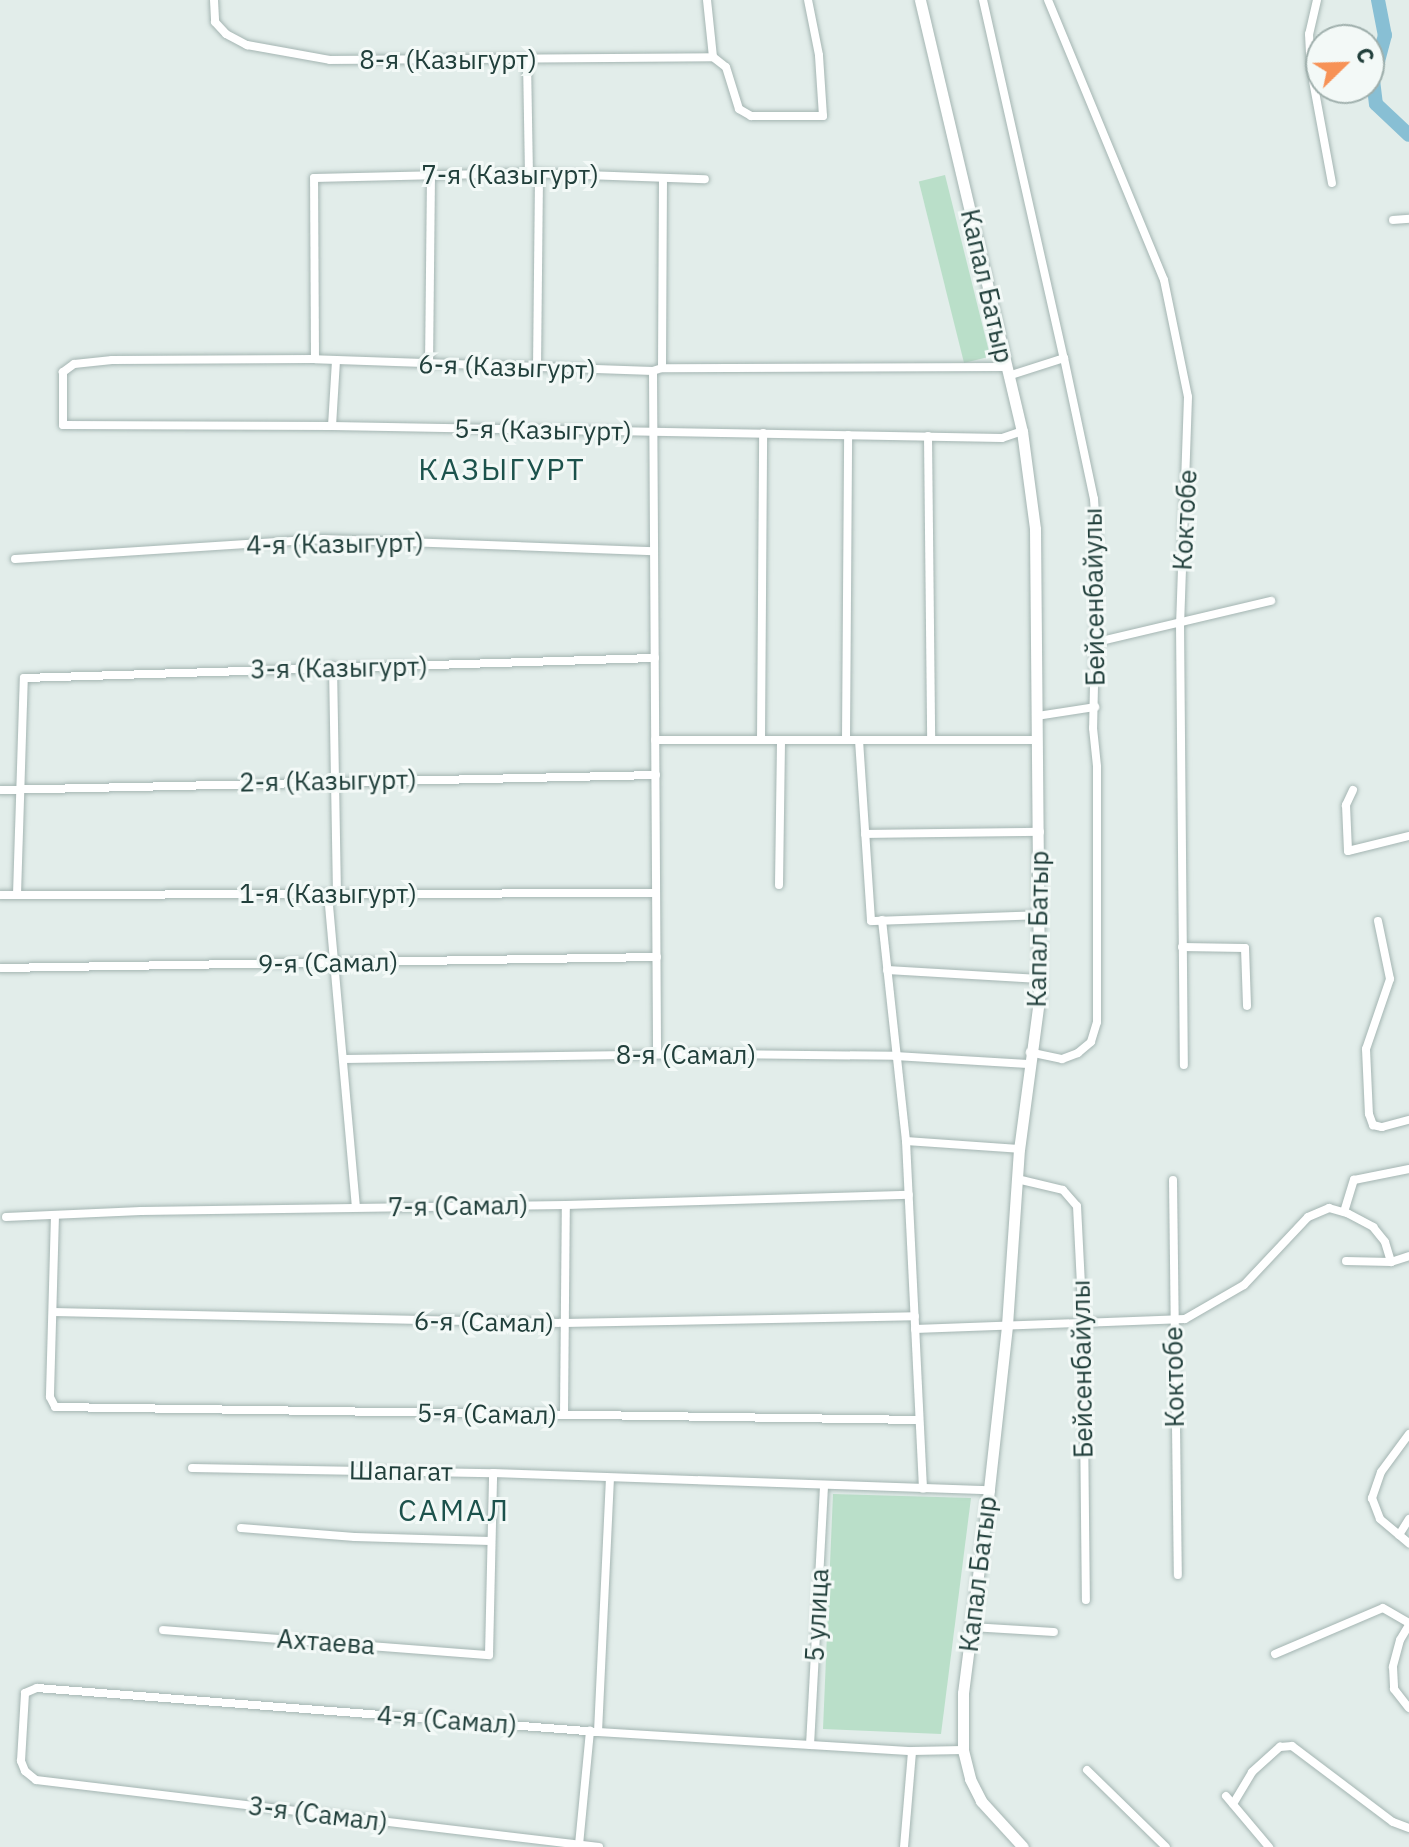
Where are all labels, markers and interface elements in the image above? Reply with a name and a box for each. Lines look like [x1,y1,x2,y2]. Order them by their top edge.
north arrow [1305,24,1385,104]
text: С [1350,43,1382,67]
street label: 8-я (Казыгурт) [359,44,537,76]
street label: 7-я (Казыгурт) [421,159,599,191]
street label: Капал Батыр [954,206,1020,366]
street label: 6-я (Казыгурт) [418,348,596,386]
street label: 5-я (Казыгурт) [454,413,632,447]
district label: КАЗЫГУРТ [418,451,586,487]
street label: Коктобе [1167,469,1203,571]
street label: Бейсенбайулы [1077,507,1111,687]
street label: 4-я (Казыгурт) [246,527,424,561]
street label: 3-я (Казыгурт) [250,651,428,685]
street label: 2-я (Казыгурт) [239,764,417,798]
street label: Капал Батыр [1021,850,1055,1008]
street label: 1-я (Казыгурт) [239,878,417,910]
street label: 9-я (Самал) [258,946,398,980]
street label: 8-я (Самал) [616,1039,756,1071]
street label: 7-я (Самал) [388,1189,528,1223]
street label: Бейсенбайулы [1065,1279,1099,1459]
street label: 6-я (Самал) [414,1305,554,1339]
street label: Коктобе [1158,1326,1190,1428]
street label: 5-я (Самал) [417,1397,557,1431]
street label: Шапагат [349,1454,453,1488]
district label: САМАЛ [398,1492,510,1528]
street label: Капал Батыр [953,1494,1003,1654]
street label: 5 улица [799,1567,835,1663]
street label: Ахтаева [276,1623,376,1661]
street label: 4-я (Самал) [376,1700,518,1740]
street label: 3-я (Самал) [246,1790,390,1838]

